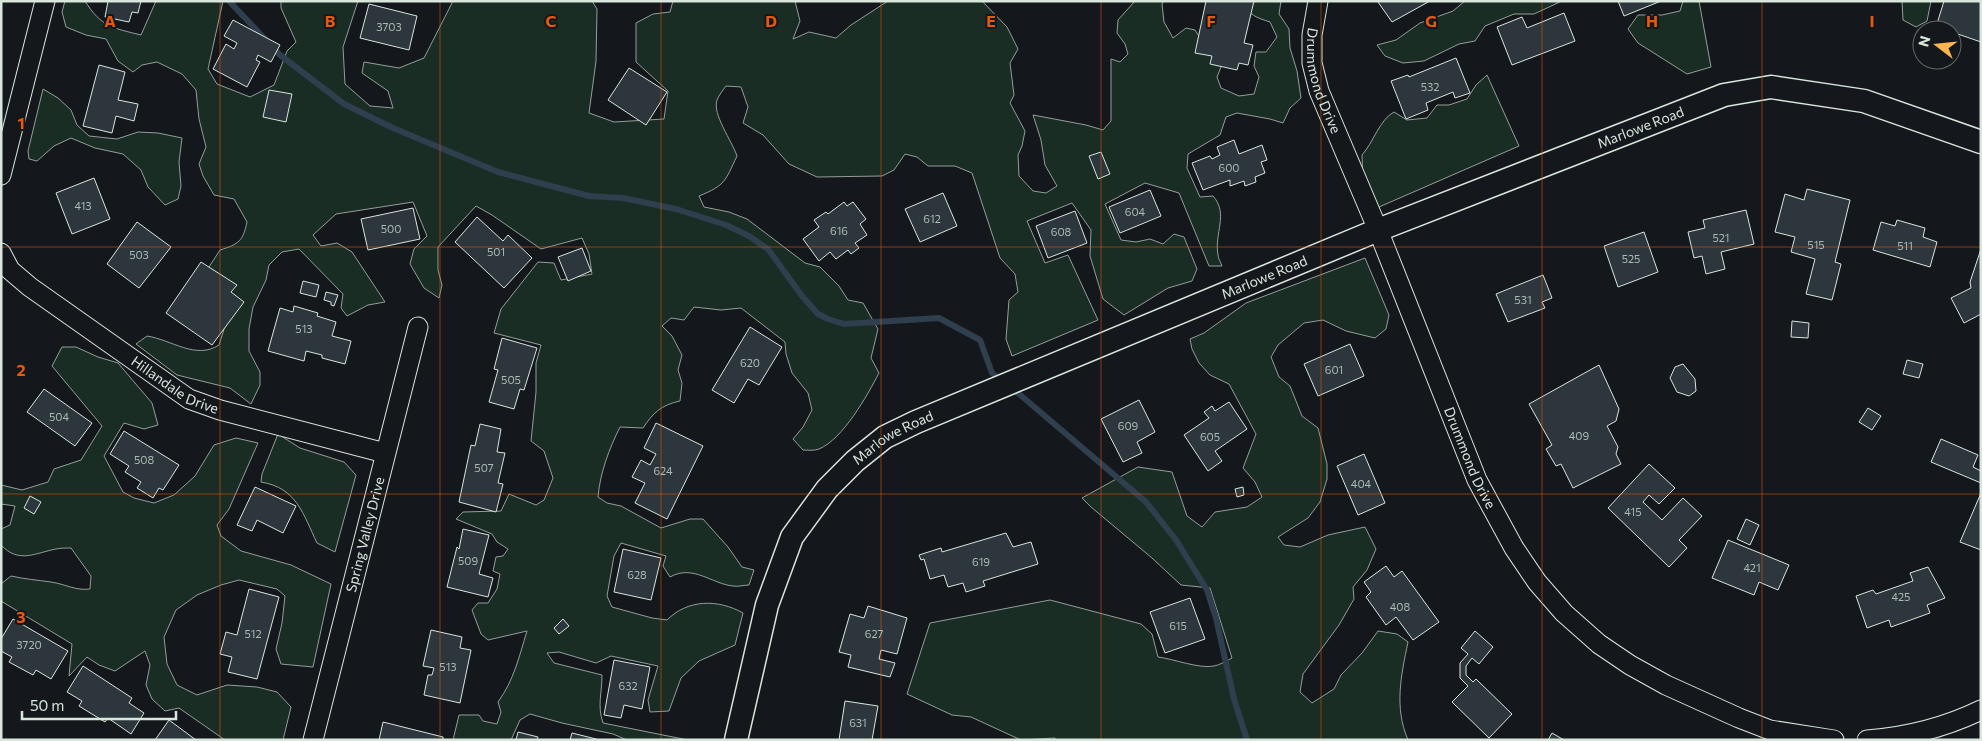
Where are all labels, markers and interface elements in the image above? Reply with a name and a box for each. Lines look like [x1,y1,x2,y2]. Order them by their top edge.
text: A [104,11,116,30]
text: B [325,11,336,30]
text: C [546,11,557,30]
text: D [765,11,777,30]
text: E [986,11,996,30]
text: F [1206,11,1216,30]
text: G [1425,11,1437,30]
text: H [1646,11,1658,30]
text: I [1869,11,1875,30]
house number: 3703 [376,20,402,33]
north arrow [1912,20,1962,70]
street label: Drummond Drive [1304,27,1345,136]
text: N [1914,34,1934,49]
house number: 532 [1421,80,1439,93]
street label: Marlowe Road [1595,103,1686,152]
text: 1 [17,113,25,132]
house number: 600 [1218,161,1240,174]
house number: 413 [74,199,92,212]
house number: 604 [1125,205,1146,218]
house number: 612 [923,212,941,225]
house number: 500 [381,222,401,235]
house number: 616 [830,224,848,237]
house number: 608 [1051,225,1072,238]
house number: 521 [1712,231,1730,244]
house number: 515 [1807,238,1825,251]
house number: 511 [1897,239,1913,252]
house number: 501 [487,245,505,258]
house number: 503 [129,248,149,261]
street label: Marlowe Road [1219,251,1310,302]
house number: 525 [1622,252,1640,265]
house number: 531 [1514,293,1532,306]
house number: 513 [295,322,313,335]
street label: Hillandale Drive [128,352,221,417]
house number: 620 [740,356,760,369]
text: 2 [16,360,26,379]
house number: 601 [1325,363,1343,376]
house number: 505 [501,373,521,386]
street label: Drummond Drive [1441,404,1500,511]
street label: Marlowe Road [849,407,936,468]
house number: 504 [49,410,69,423]
house number: 609 [1118,419,1139,432]
house number: 409 [1569,429,1590,442]
house number: 605 [1200,430,1220,443]
house number: 508 [134,453,154,466]
house number: 507 [474,461,494,474]
house number: 624 [653,464,673,477]
street label: Spring Valley Drive [342,475,388,594]
house number: 404 [1351,477,1372,490]
house number: 415 [1624,505,1642,518]
house number: 509 [458,554,478,567]
house number: 619 [972,555,990,568]
house number: 421 [1743,561,1761,574]
house number: 628 [627,568,647,581]
house number: 425 [1892,590,1910,603]
house number: 408 [1390,600,1411,613]
text: 3 [16,607,26,626]
house number: 615 [1169,619,1187,632]
house number: 512 [244,627,262,640]
house number: 627 [865,627,883,640]
house number: 3720 [16,638,42,651]
house number: 513 [439,660,457,673]
house number: 632 [619,679,638,692]
scale bar [22,688,176,720]
text: 50 m [30,696,64,714]
house number: 631 [849,716,867,729]

